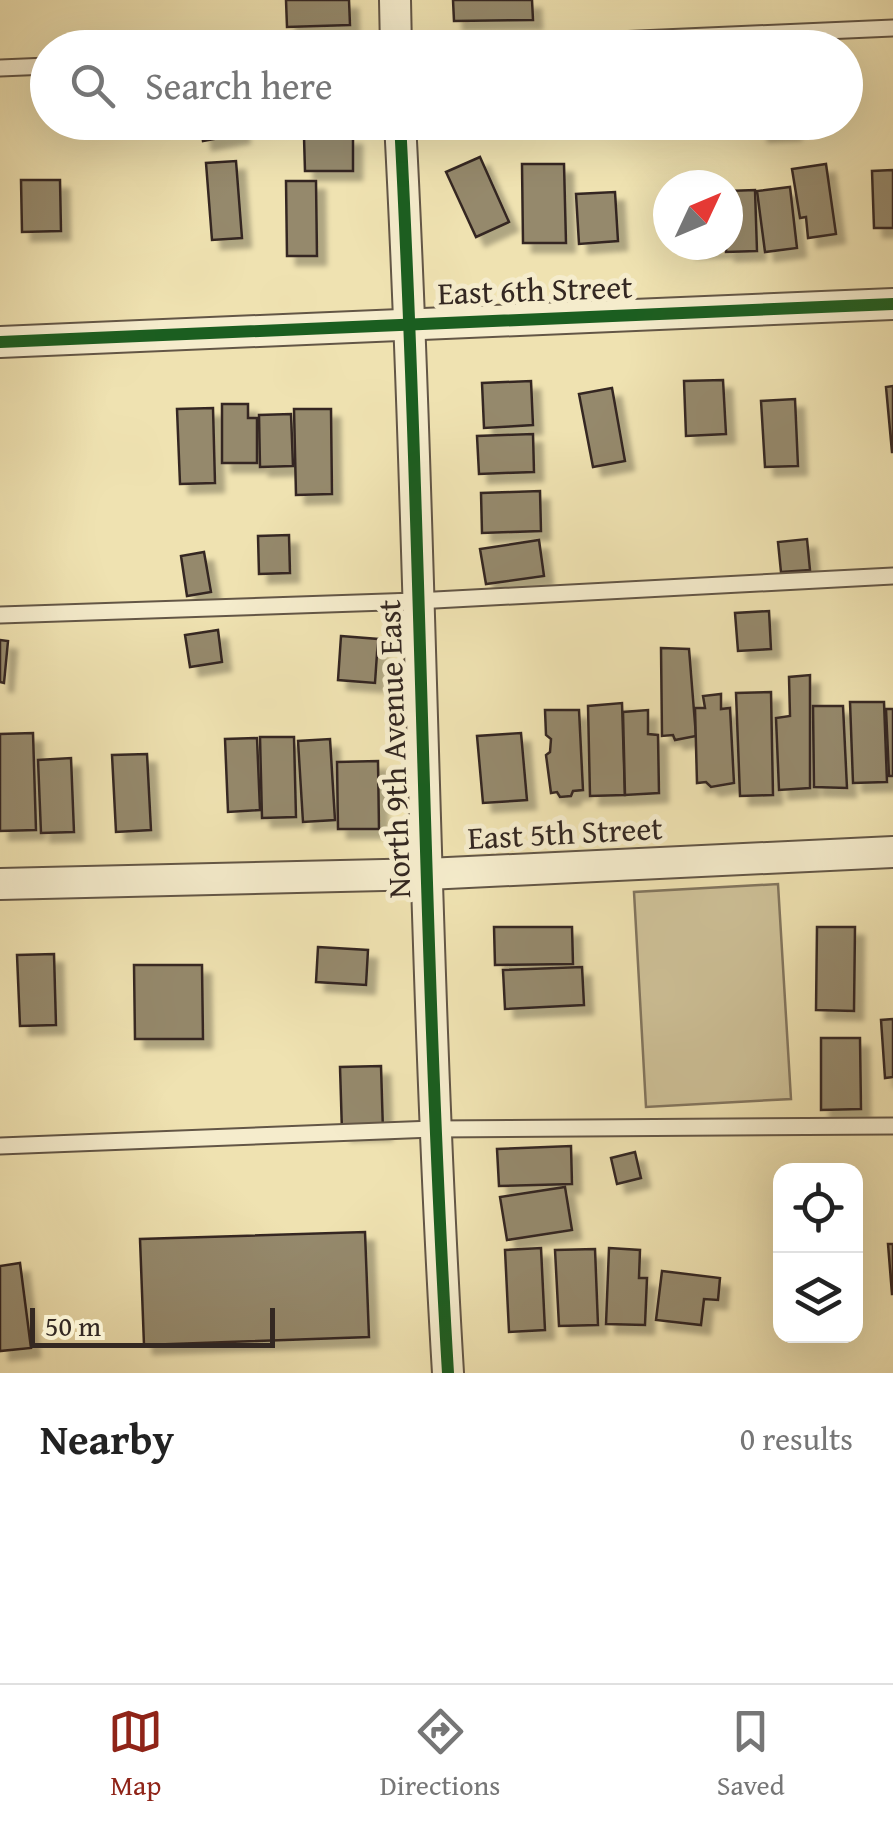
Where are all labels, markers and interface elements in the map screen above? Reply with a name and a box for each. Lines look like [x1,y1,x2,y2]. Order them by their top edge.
search box [30,30,863,140]
text: Search here [145,57,333,113]
icon: search [65,58,120,113]
north arrow [653,170,743,260]
street label: East 6th Street [437,263,633,316]
street label: North 9th Avenue East [365,599,422,899]
street label: East 5th Street [466,804,664,861]
map controls [773,1163,863,1343]
button: locate [773,1163,863,1253]
button: layers [773,1253,863,1343]
scale bar [30,1303,275,1348]
text: 50 m [45,1305,101,1346]
text: Nearby [40,1408,174,1469]
text: 0 results [740,1415,853,1462]
tab: Map [108,1704,163,1805]
tab: Directions [380,1704,500,1805]
tab: Saved [717,1704,785,1805]

